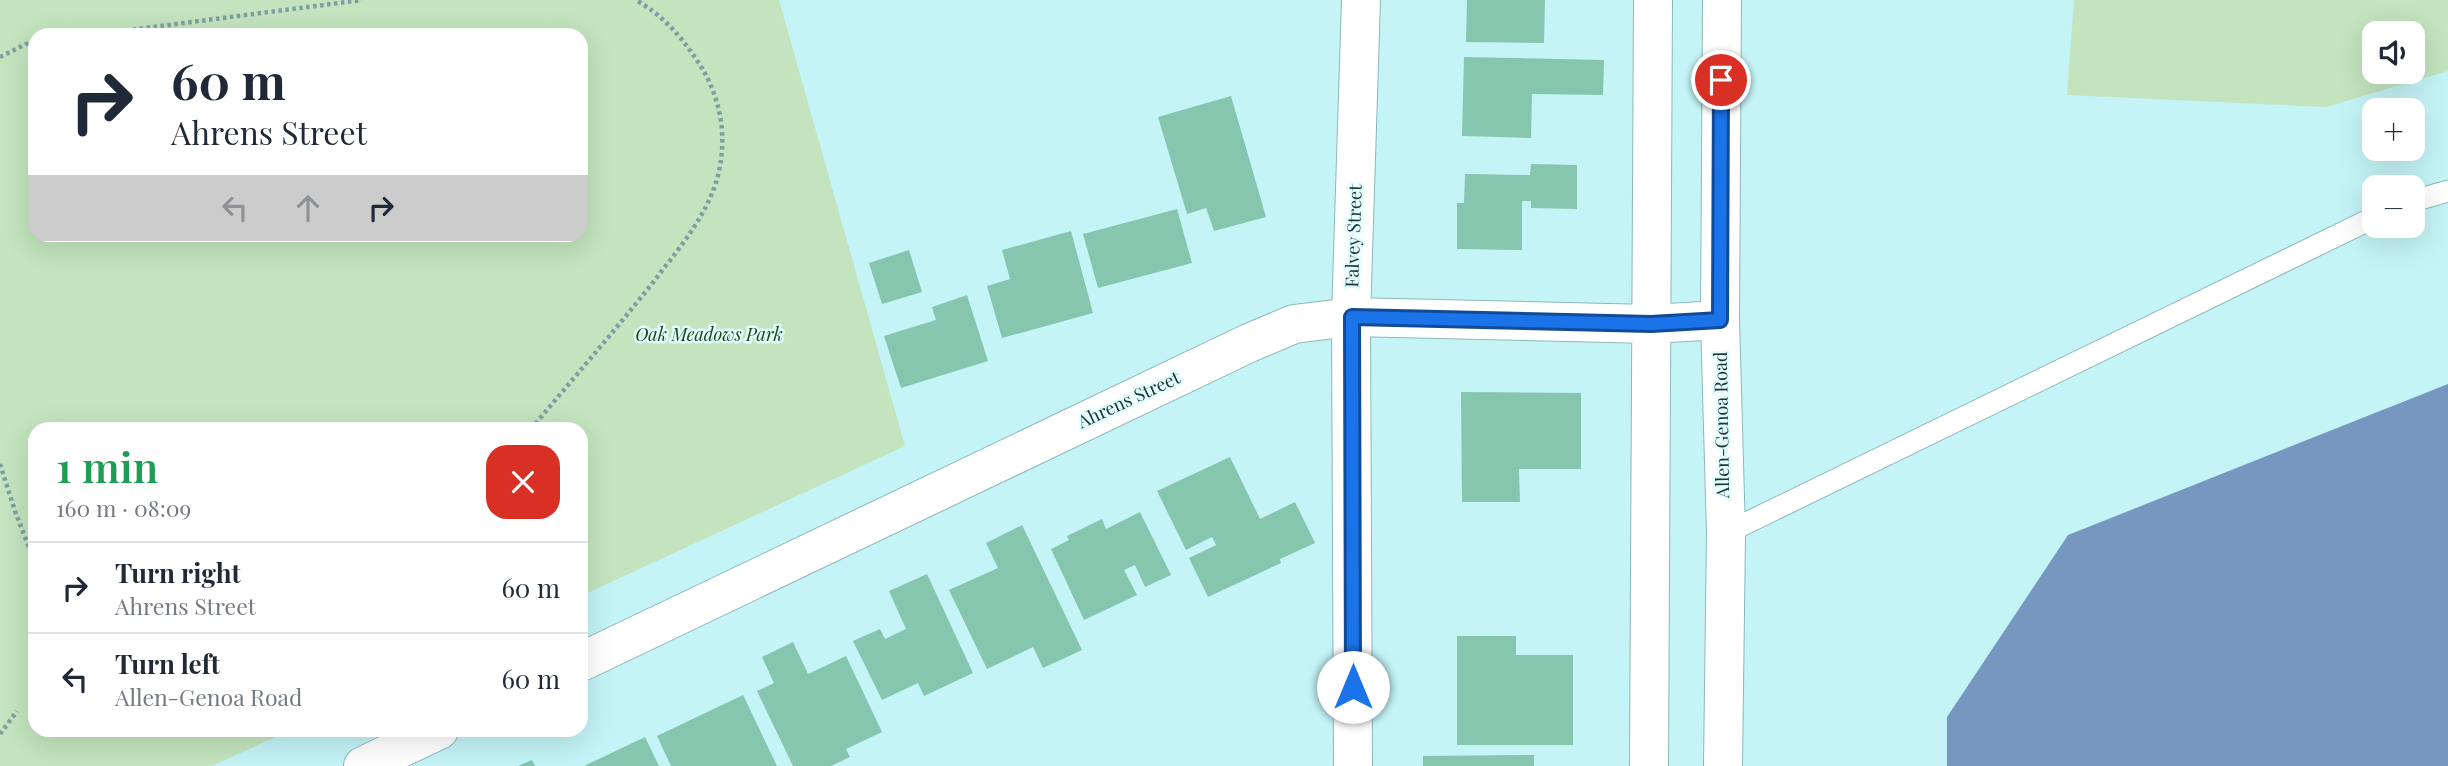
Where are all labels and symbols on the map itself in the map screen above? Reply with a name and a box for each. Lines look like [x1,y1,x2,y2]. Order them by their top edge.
pin [1691,50,1751,110]
street label: Falvey Street [1339,183,1367,288]
park label: Oak Meadows Park [635,322,783,346]
street label: Allen-Genoa Road [1708,351,1734,500]
street label: Ahrens Street [1073,365,1184,434]
position arrow [1316,650,1390,724]

